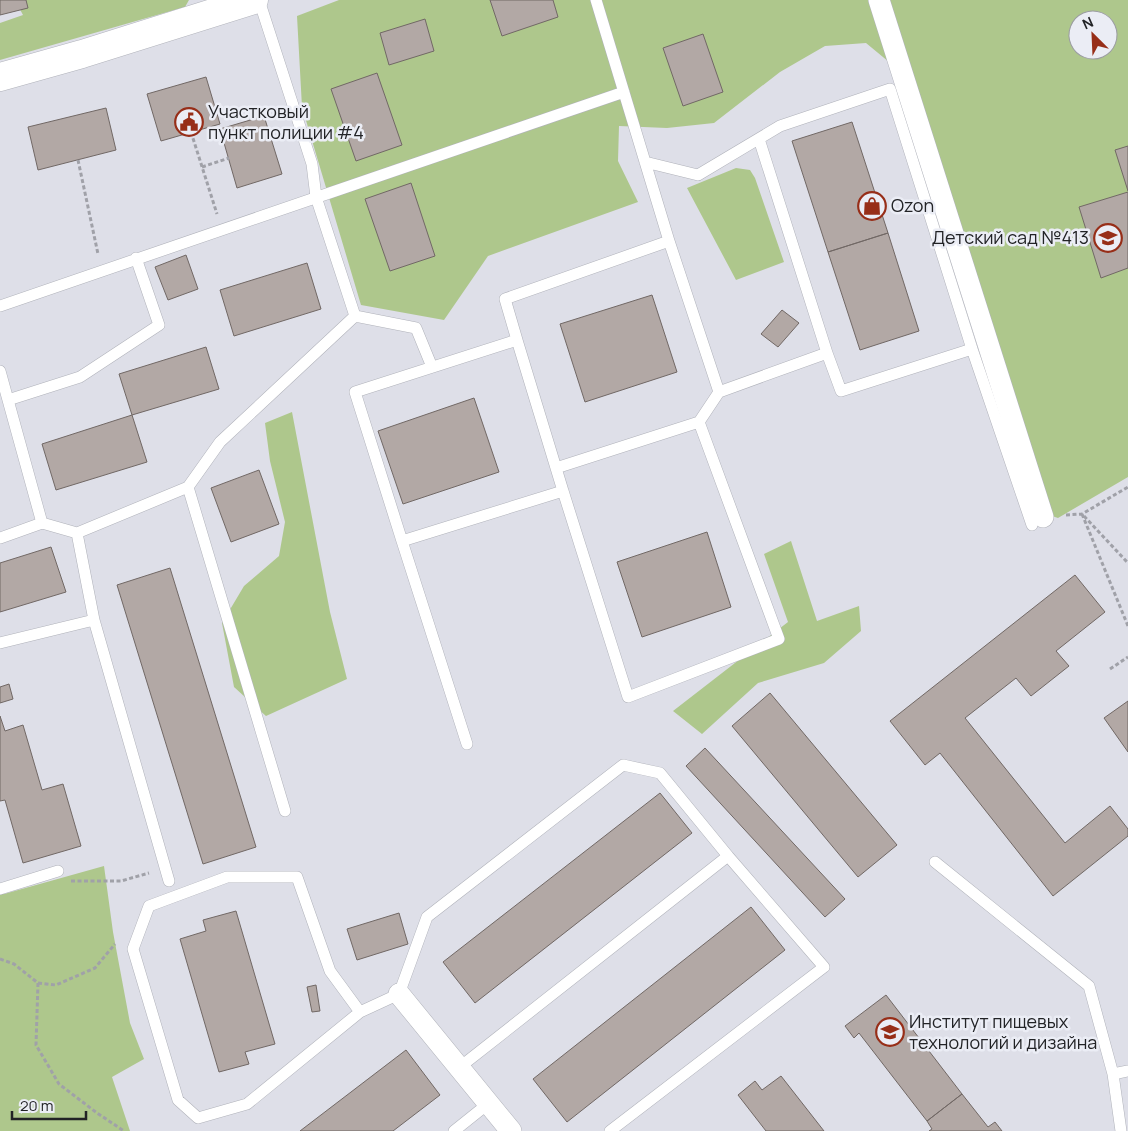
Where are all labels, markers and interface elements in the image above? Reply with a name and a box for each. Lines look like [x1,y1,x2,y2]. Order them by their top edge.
north arrow [1068,10,1118,60]
text: N [1079,12,1096,33]
place label: Участковый пункт полиции #4 [208,99,364,144]
public building icon: Участковый пункт полиции #4 [174,107,204,137]
shop icon: Ozon [857,191,887,221]
place label: Ozon [891,193,934,217]
school or university icon: Детский сад №413 [1093,223,1123,253]
place label: Детский сад №413 [932,225,1089,249]
place label: Институт пищевых технологий и дизайна [909,1009,1097,1054]
school or university icon: Институт пищевых технологий и дизайна [875,1017,905,1047]
scale bar [12,1088,86,1120]
text: 20 m [20,1095,53,1116]

